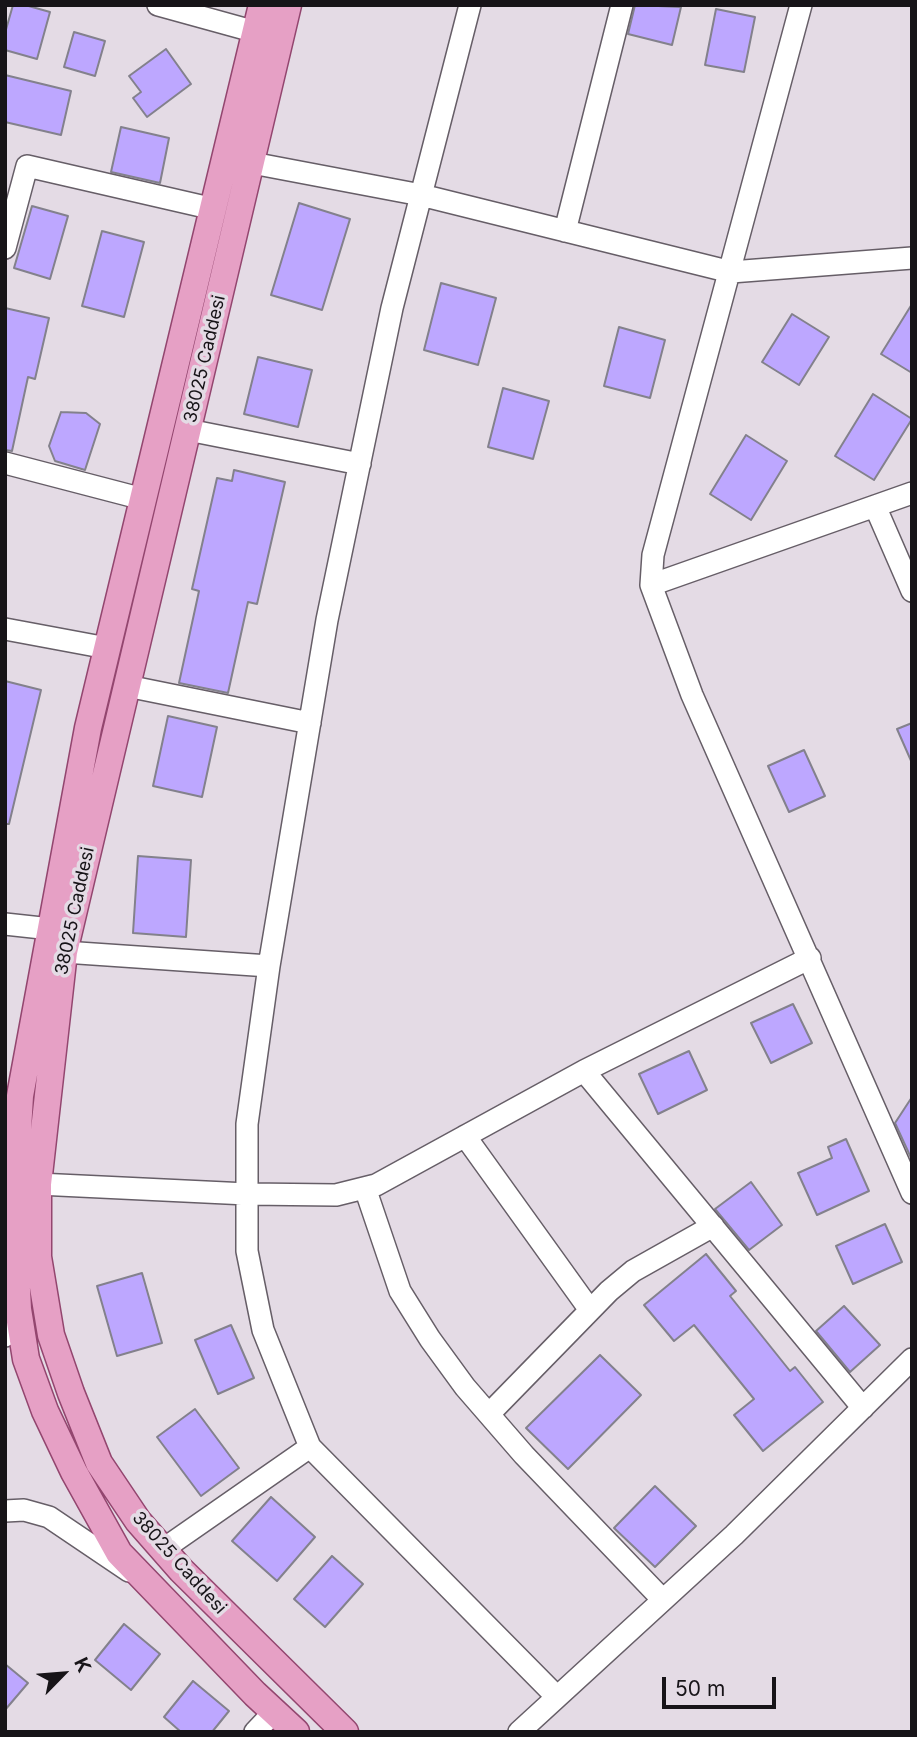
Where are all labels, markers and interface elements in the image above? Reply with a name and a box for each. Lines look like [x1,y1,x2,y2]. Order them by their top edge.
street label: 38025 Caddesi [180,293,230,425]
street label: 38025 Caddesi [51,845,99,977]
street label: 38025 Caddesi [127,1507,231,1619]
north arrow [28,1639,98,1709]
text: K [69,1654,96,1676]
scale bar [665,1664,779,1708]
text: 50 m [675,1676,725,1701]

